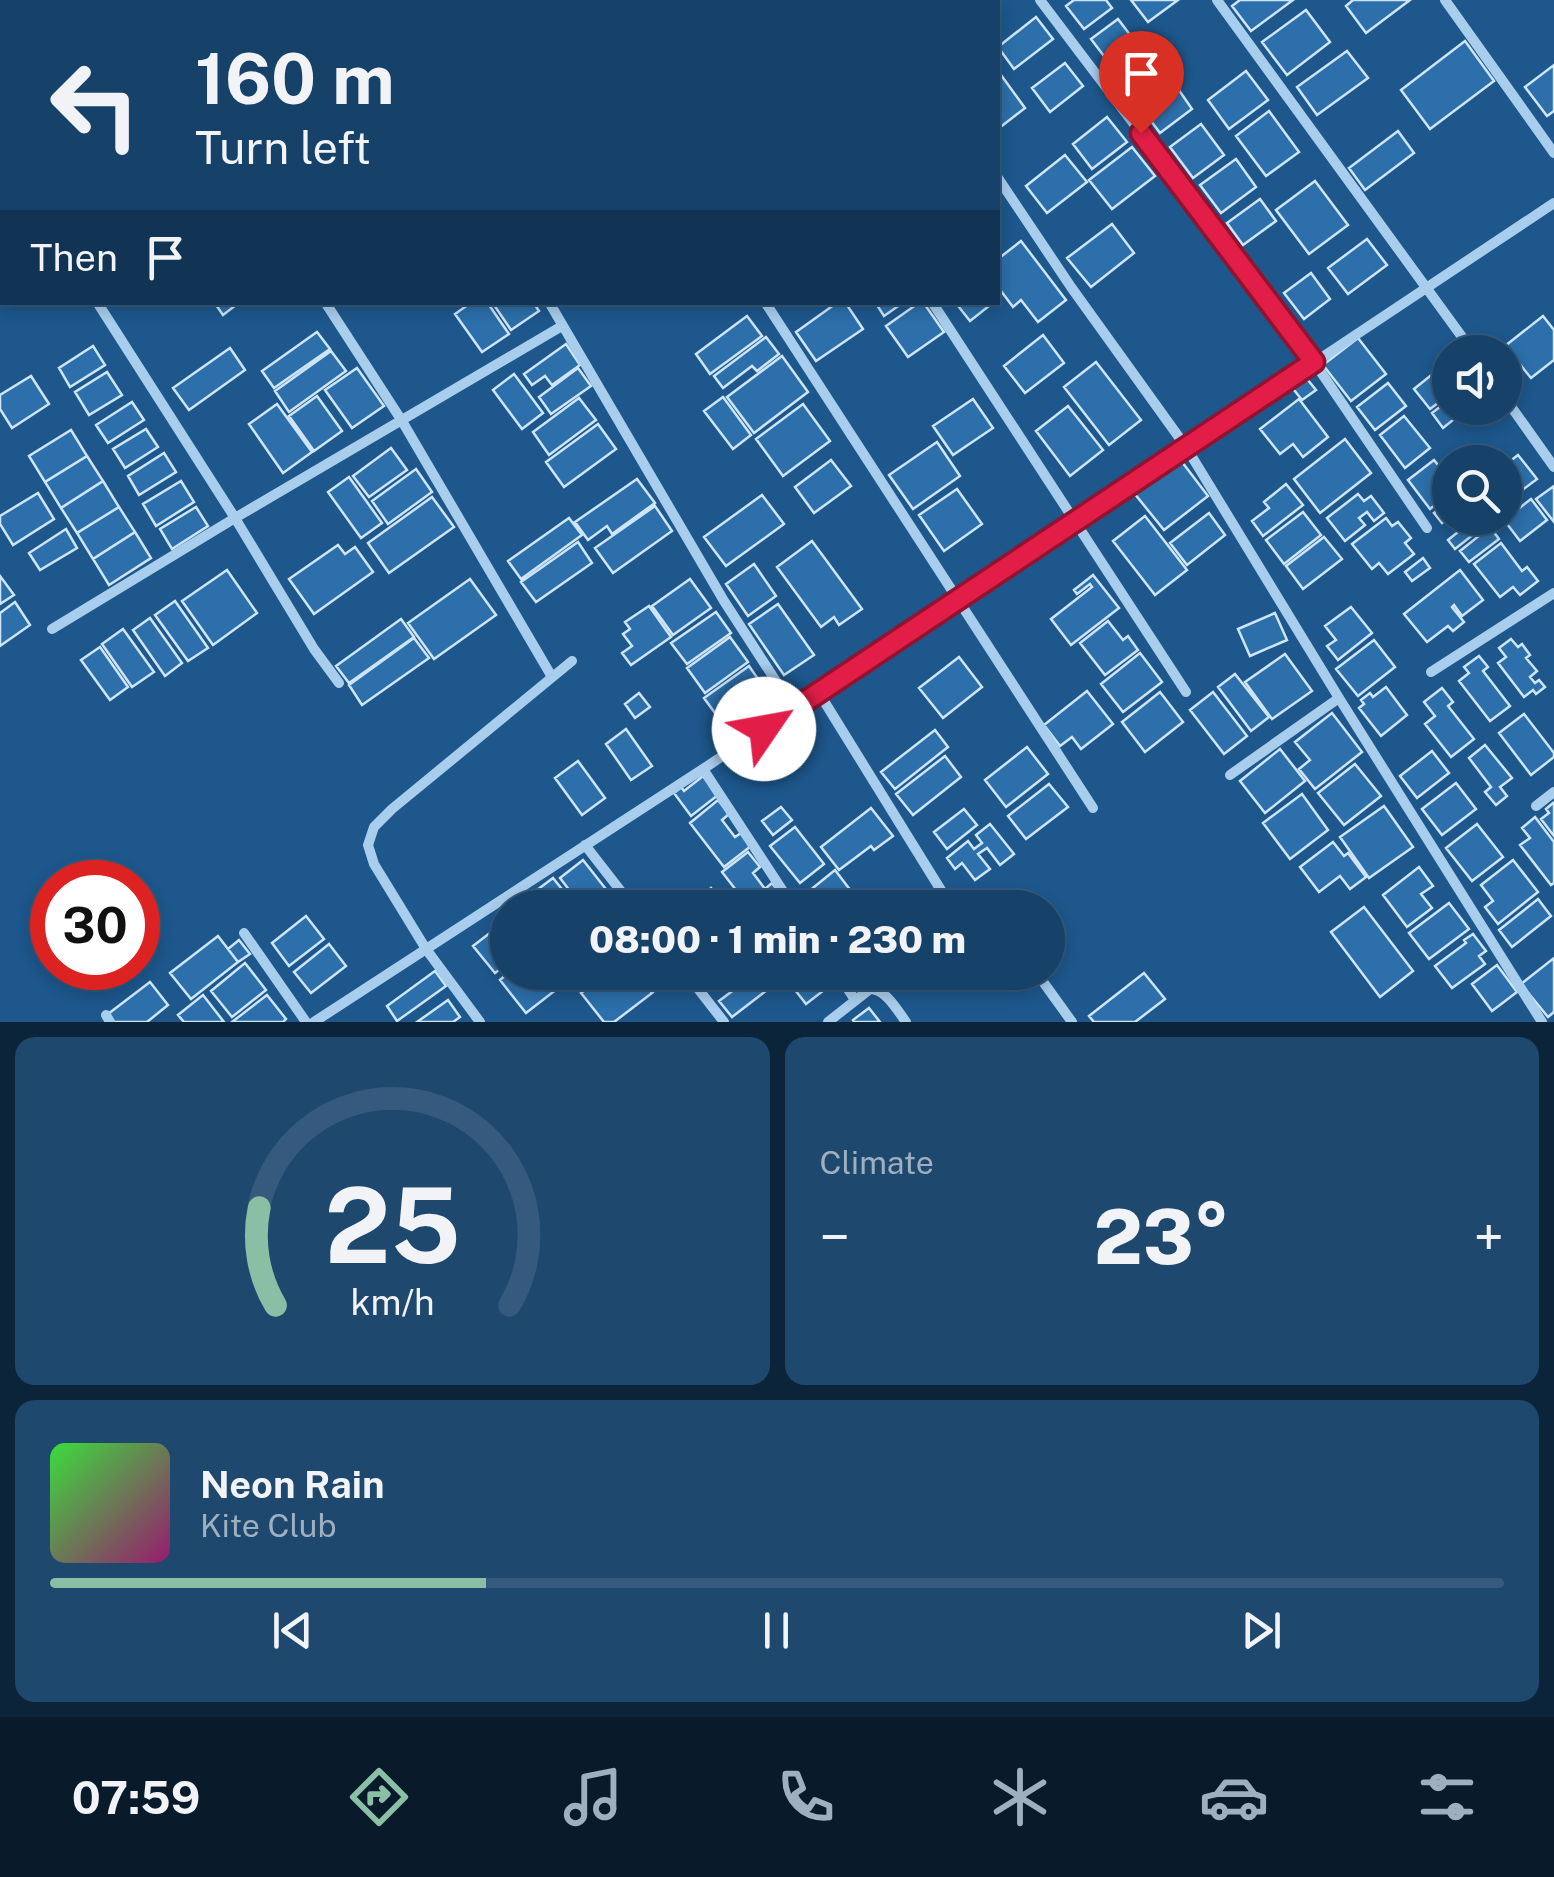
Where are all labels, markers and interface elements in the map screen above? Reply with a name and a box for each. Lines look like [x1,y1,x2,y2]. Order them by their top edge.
pin [1099,31,1184,134]
text: 160 m [195,37,395,120]
icon: left [30,40,160,170]
icon: arrive [1114,46,1169,101]
text: Turn left [195,121,371,174]
icon: arrive [138,230,193,285]
text: Then [30,235,118,280]
map controls [1432,335,1522,535]
button: sound [1432,335,1522,425]
button: search [1432,445,1522,535]
position arrow [712,677,816,781]
speed limit sign: 30 [30,860,160,990]
text: 08:00 · 1 min · 230 m [589,917,966,962]
text: Climate [820,1144,934,1181]
text: 25 [324,1164,460,1286]
text: 23° [1094,1193,1230,1281]
text: − [820,1205,850,1269]
text: + [1474,1205,1504,1269]
text: km/h [350,1281,434,1323]
text: Neon Rain [200,1462,384,1507]
text: Kite Club [200,1507,337,1544]
icon: previous [265,1603,320,1658]
icon: pause [749,1603,804,1658]
icon: next [1234,1603,1289,1658]
icon: directions [344,1762,414,1832]
icon: music [558,1762,628,1832]
icon: phone [771,1762,841,1832]
icon: climate [985,1762,1055,1832]
icon: car [1199,1762,1269,1832]
icon: filters [1412,1762,1482,1832]
text: 07:59 [72,1771,200,1824]

